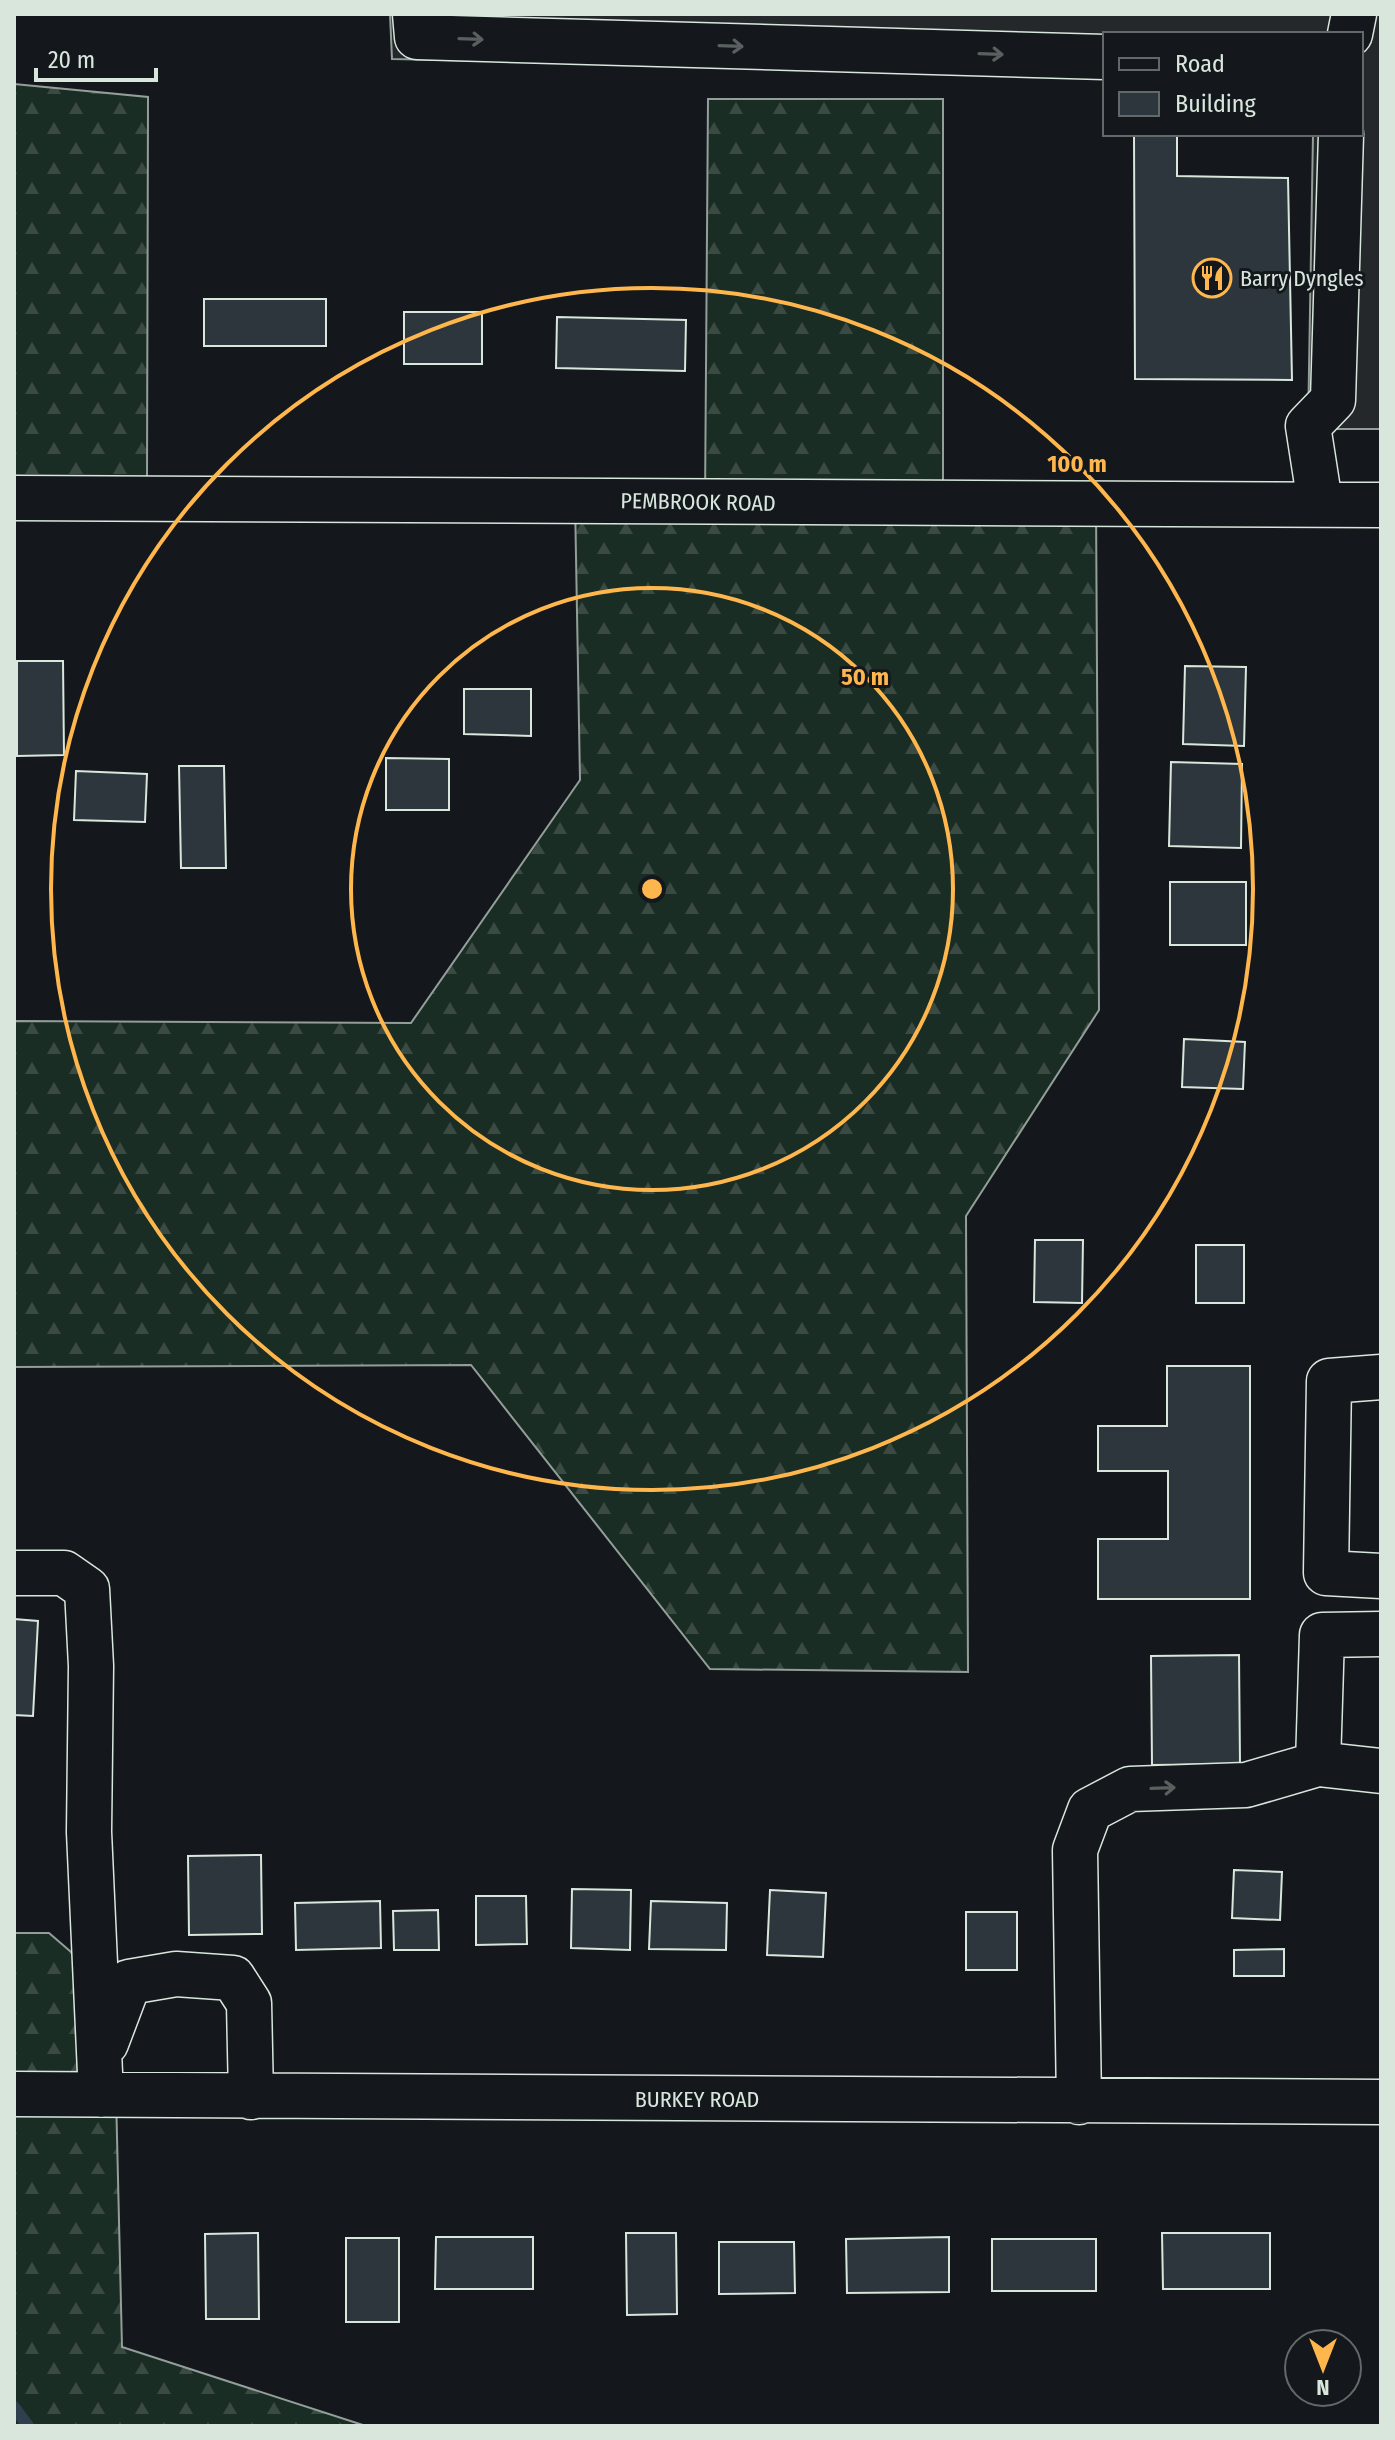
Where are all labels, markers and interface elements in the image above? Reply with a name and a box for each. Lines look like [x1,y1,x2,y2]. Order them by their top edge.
one-way arrow [457,31,484,47]
scale bar [36,32,156,82]
legend [1103,32,1363,136]
one-way arrow [717,39,744,54]
text: 20 m [48,46,95,74]
one-way arrow [977,46,1004,62]
text: Road [1175,50,1225,78]
text: Building [1175,90,1257,118]
restaurant icon: Barry Dyngles [1191,257,1233,299]
place label: Barry Dyngles [1240,265,1364,292]
text: 100 m [1047,450,1107,478]
street label: PEMBROOK ROAD [620,487,776,517]
text: 50 m [841,663,889,691]
centre of rings [638,875,666,903]
one-way arrow [1149,1780,1176,1795]
street label: BURKEY ROAD [635,2086,759,2113]
north arrow [1283,2328,1363,2408]
text: N [1316,2374,1330,2401]

